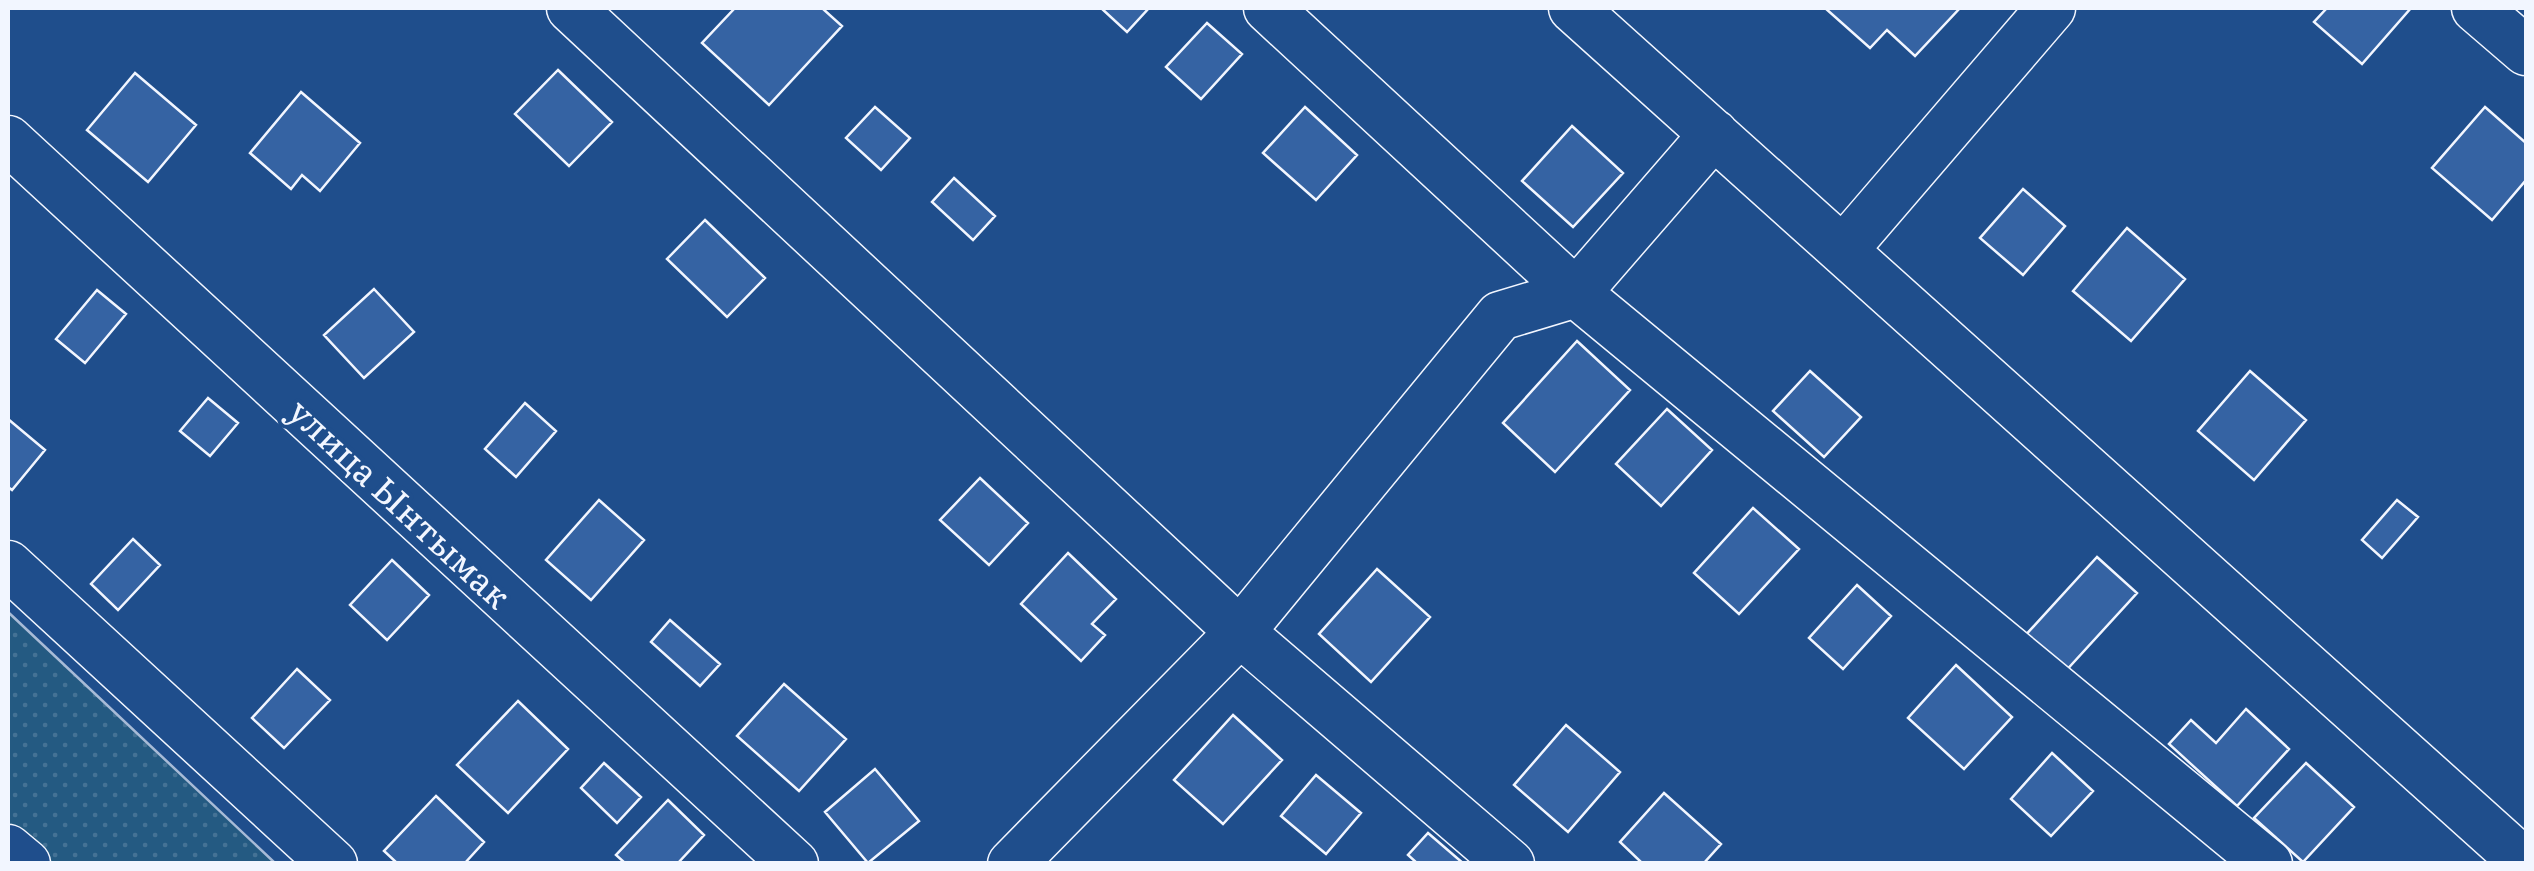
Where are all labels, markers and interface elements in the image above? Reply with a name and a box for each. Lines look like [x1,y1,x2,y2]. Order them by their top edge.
street label: улица Ынтымак [278,385,524,619]

